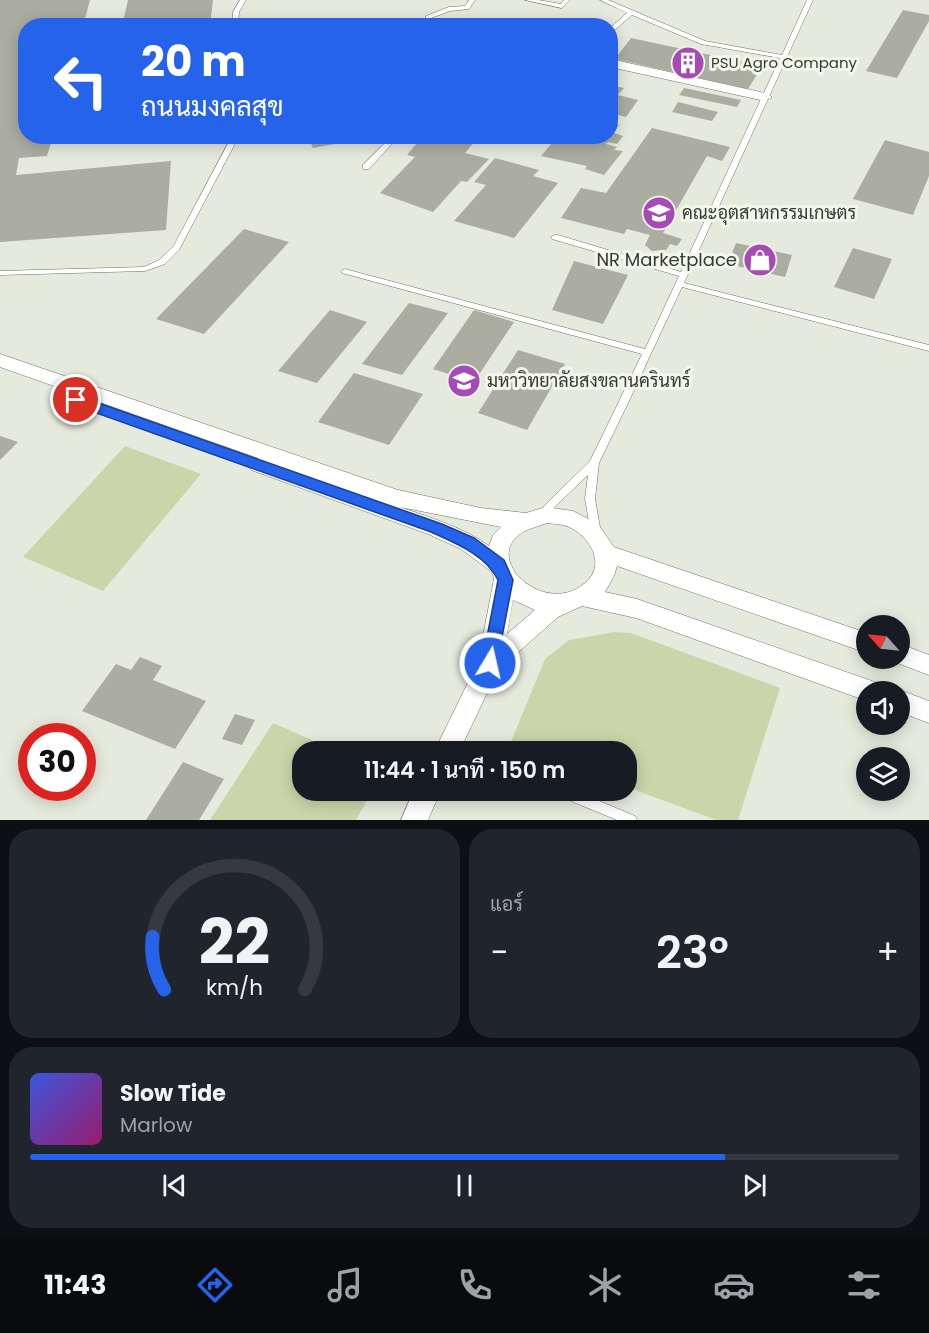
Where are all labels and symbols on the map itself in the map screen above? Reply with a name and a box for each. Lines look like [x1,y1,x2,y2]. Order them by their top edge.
building icon: PSU Agro Company [670,45,706,81]
place label: PSU Agro Company [711,52,858,73]
school or university icon: คณะอุตสาหกรรมเกษตร [641,195,677,231]
place label: คณะอุตสาหกรรมเกษตร [682,200,856,225]
shop icon: NR Marketplace [742,242,778,278]
place label: NR Marketplace [596,247,737,272]
school or university icon: มหาวิทยาลัยสงขลานครินทร์ [446,363,482,399]
place label: มหาวิทยาลัยสงขลานครินทร์ [487,368,691,393]
pin [50,374,101,425]
north arrow [856,615,910,669]
position arrow [458,631,522,695]
speed limit sign: 30 [18,723,96,801]

